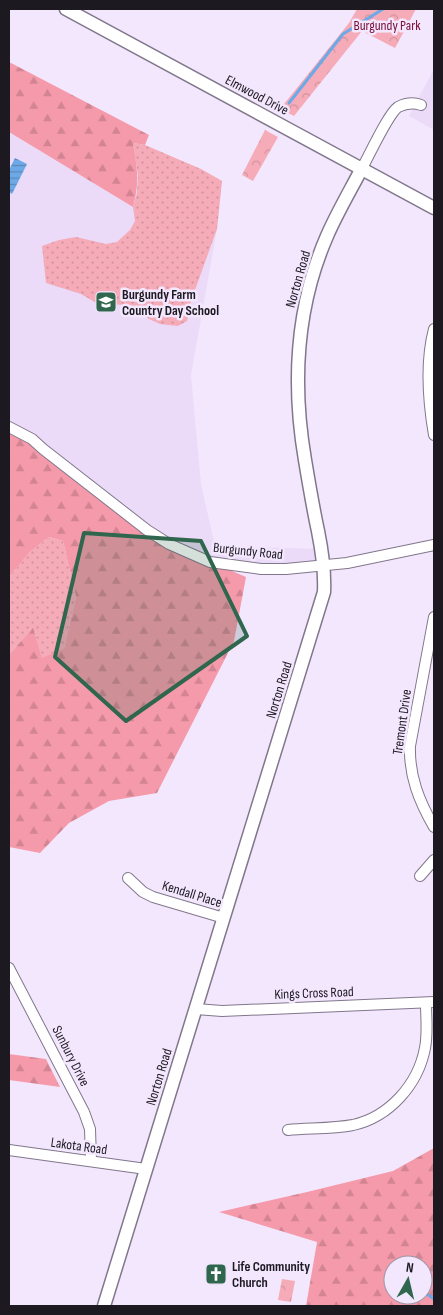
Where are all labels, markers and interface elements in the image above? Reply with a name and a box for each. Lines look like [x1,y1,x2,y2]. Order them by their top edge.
park label: Burgundy Park [353,17,421,34]
street label: Elmwood Drive [222,71,292,119]
street label: Norton Road [282,248,314,310]
place label: Burgundy Farm Country Day School [122,286,219,319]
school or university icon: Burgundy Farm Country Day School [94,290,118,314]
street label: Burgundy Road [212,539,284,563]
street label: Norton Road [262,659,296,721]
street label: Tremont Drive [389,688,415,756]
street label: Kendall Place [160,877,224,911]
street label: Kings Cross Road [274,983,354,1003]
street label: Sunbury Drive [49,1023,93,1089]
street label: Norton Road [142,1046,176,1108]
street label: Lakota Road [50,1134,108,1158]
north arrow [383,1255,433,1305]
place label: Life Community Church [232,1258,310,1291]
text: N [405,1259,415,1277]
church icon: Life Community Church [204,1262,228,1286]

